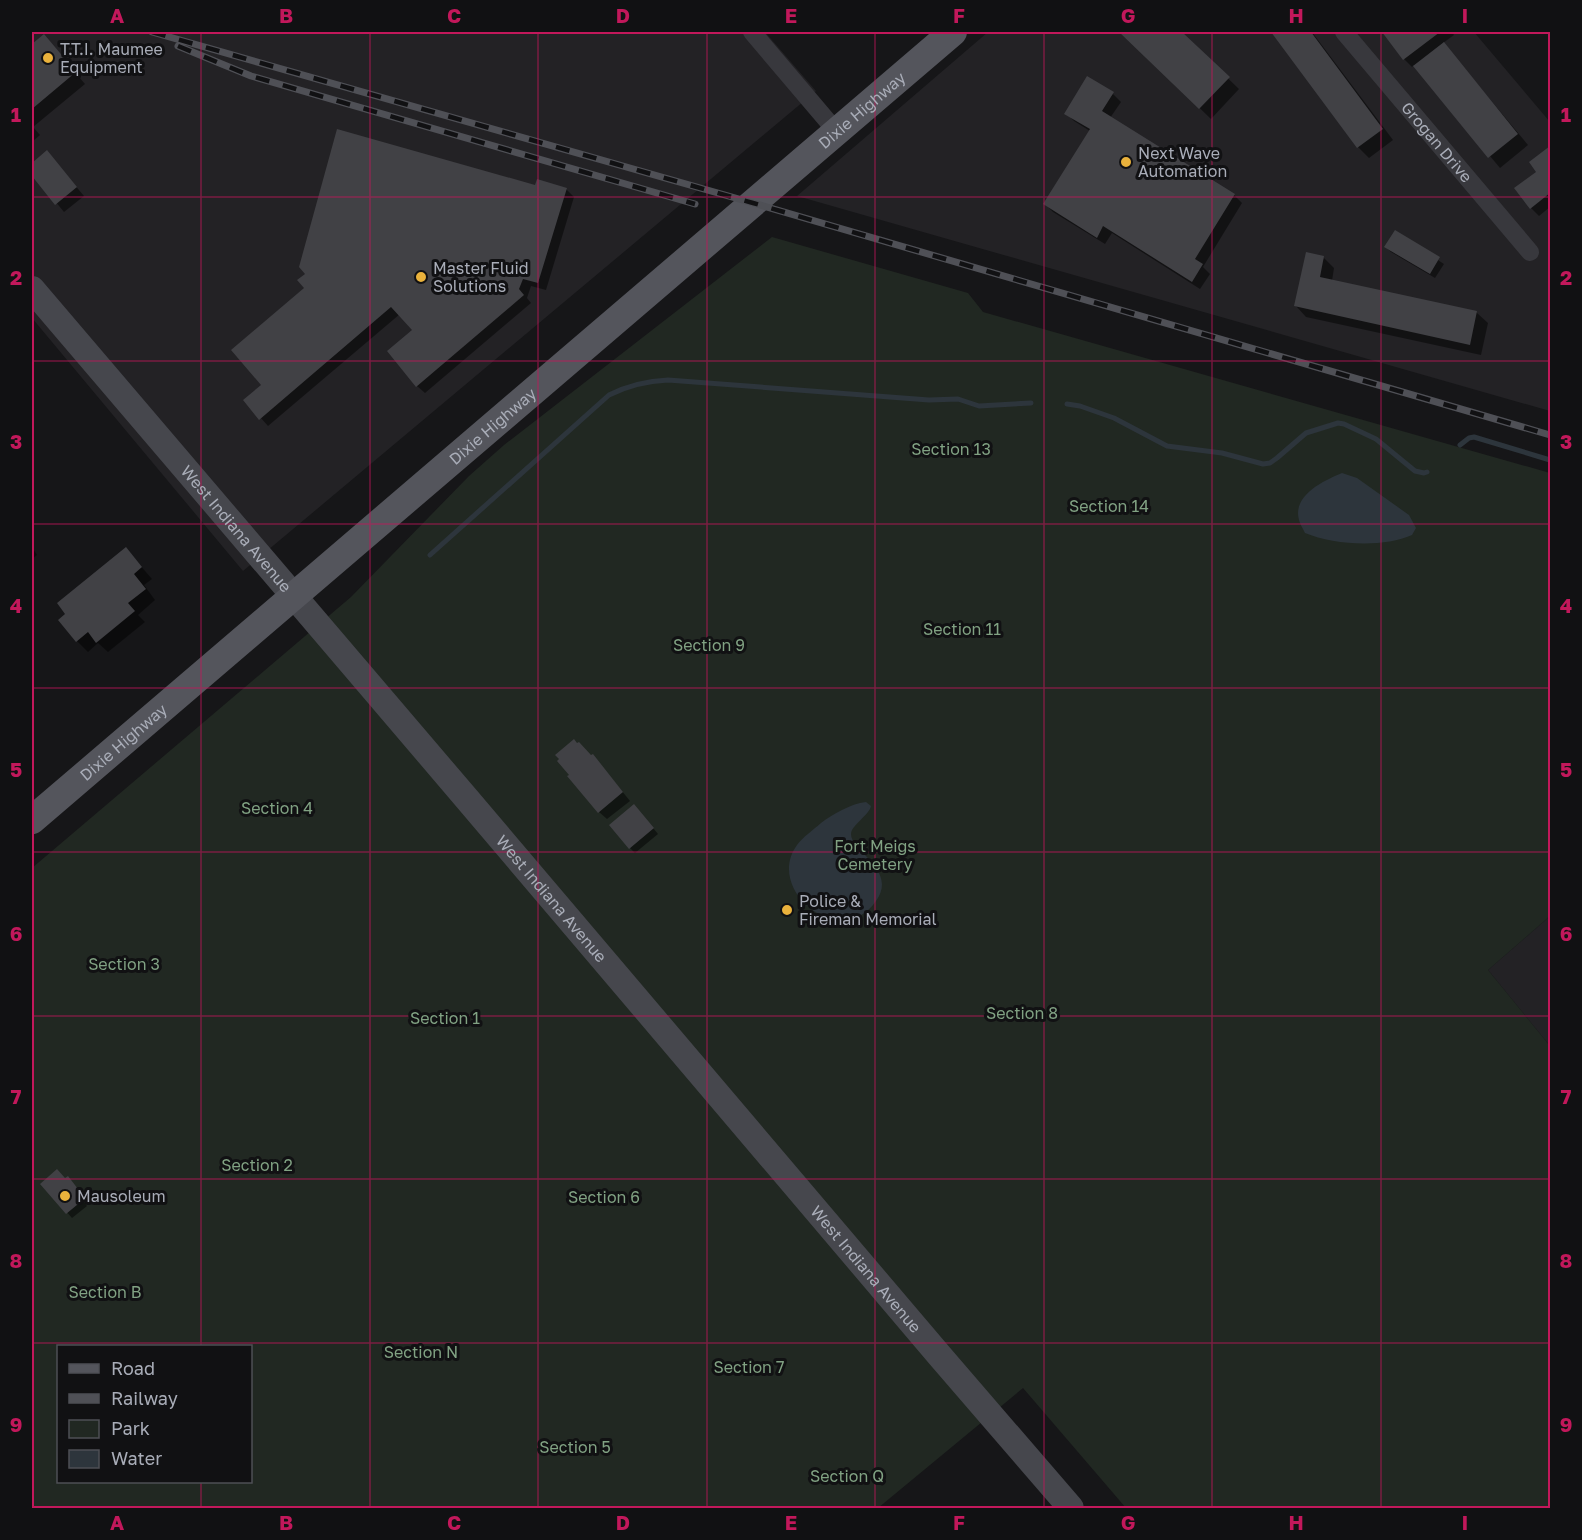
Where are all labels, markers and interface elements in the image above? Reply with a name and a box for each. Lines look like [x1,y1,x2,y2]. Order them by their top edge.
text: A [110,3,124,27]
text: B [279,3,293,27]
text: C [447,3,461,27]
text: D [616,3,630,27]
text: E [785,3,797,27]
text: F [953,3,965,27]
text: G [1121,3,1135,27]
text: H [1288,3,1304,27]
text: I [1462,3,1468,27]
place label: T.T.I. Maumee Equipment [60,39,163,77]
marker: T.T.I. Maumee Equipment [41,51,55,65]
street label: Dixie Highway [814,67,909,153]
street label: Grogan Drive [1397,98,1477,186]
text: 1 [11,102,21,126]
text: 1 [1561,102,1571,126]
place label: Next Wave Automation [1138,143,1227,181]
marker: Next Wave Automation [1119,155,1133,169]
place label: Master Fluid Solutions [433,258,529,296]
text: 2 [10,265,22,289]
text: 2 [1560,265,1572,289]
marker: Master Fluid Solutions [414,270,428,284]
street label: Dixie Highway [445,383,540,469]
text: 3 [10,429,22,453]
text: 3 [1560,429,1572,453]
park label: Section 13 [911,439,991,459]
street label: West Indiana Avenue [177,461,296,596]
park label: Section 14 [1069,496,1149,516]
text: 4 [10,593,22,617]
text: 4 [1560,593,1572,617]
park label: Section 11 [923,619,1001,639]
park label: Section 9 [673,635,745,655]
street label: Dixie Highway [76,699,171,785]
text: 5 [10,757,22,781]
text: 5 [1560,757,1572,781]
park label: Section 4 [241,798,313,818]
street label: West Indiana Avenue [492,831,611,966]
park label: Fort Meigs Cemetery [834,836,916,874]
place label: Police & Fireman Memorial [799,891,937,929]
marker: Police & Fireman Memorial [780,903,794,917]
text: 6 [10,921,22,945]
text: 6 [1560,921,1572,945]
park label: Section 3 [88,954,160,974]
park label: Section 8 [986,1003,1058,1023]
park label: Section 1 [410,1008,480,1028]
text: 7 [11,1084,22,1108]
text: 7 [1561,1084,1572,1108]
park label: Section 2 [221,1155,293,1175]
place label: Mausoleum [77,1186,166,1206]
park label: Section 6 [568,1187,640,1207]
marker: Mausoleum [58,1189,72,1203]
street label: West Indiana Avenue [807,1202,926,1337]
text: 8 [10,1248,22,1272]
text: 8 [1560,1248,1572,1272]
park label: Section B [68,1282,142,1302]
park label: Section N [384,1342,458,1362]
legend [57,1345,252,1483]
text: Road [111,1357,155,1379]
park label: Section 7 [714,1357,784,1377]
text: Railway [111,1387,178,1409]
text: 9 [10,1412,22,1436]
text: 9 [1560,1412,1572,1436]
text: Park [111,1417,150,1439]
park label: Section 5 [539,1437,611,1457]
text: Water [111,1447,162,1469]
park label: Section Q [810,1466,884,1486]
text: A [110,1510,124,1534]
text: B [279,1510,293,1534]
text: C [447,1510,461,1534]
text: D [616,1510,630,1534]
text: E [785,1510,797,1534]
text: F [953,1510,965,1534]
text: G [1121,1510,1135,1534]
text: H [1288,1510,1304,1534]
text: I [1462,1510,1468,1534]

